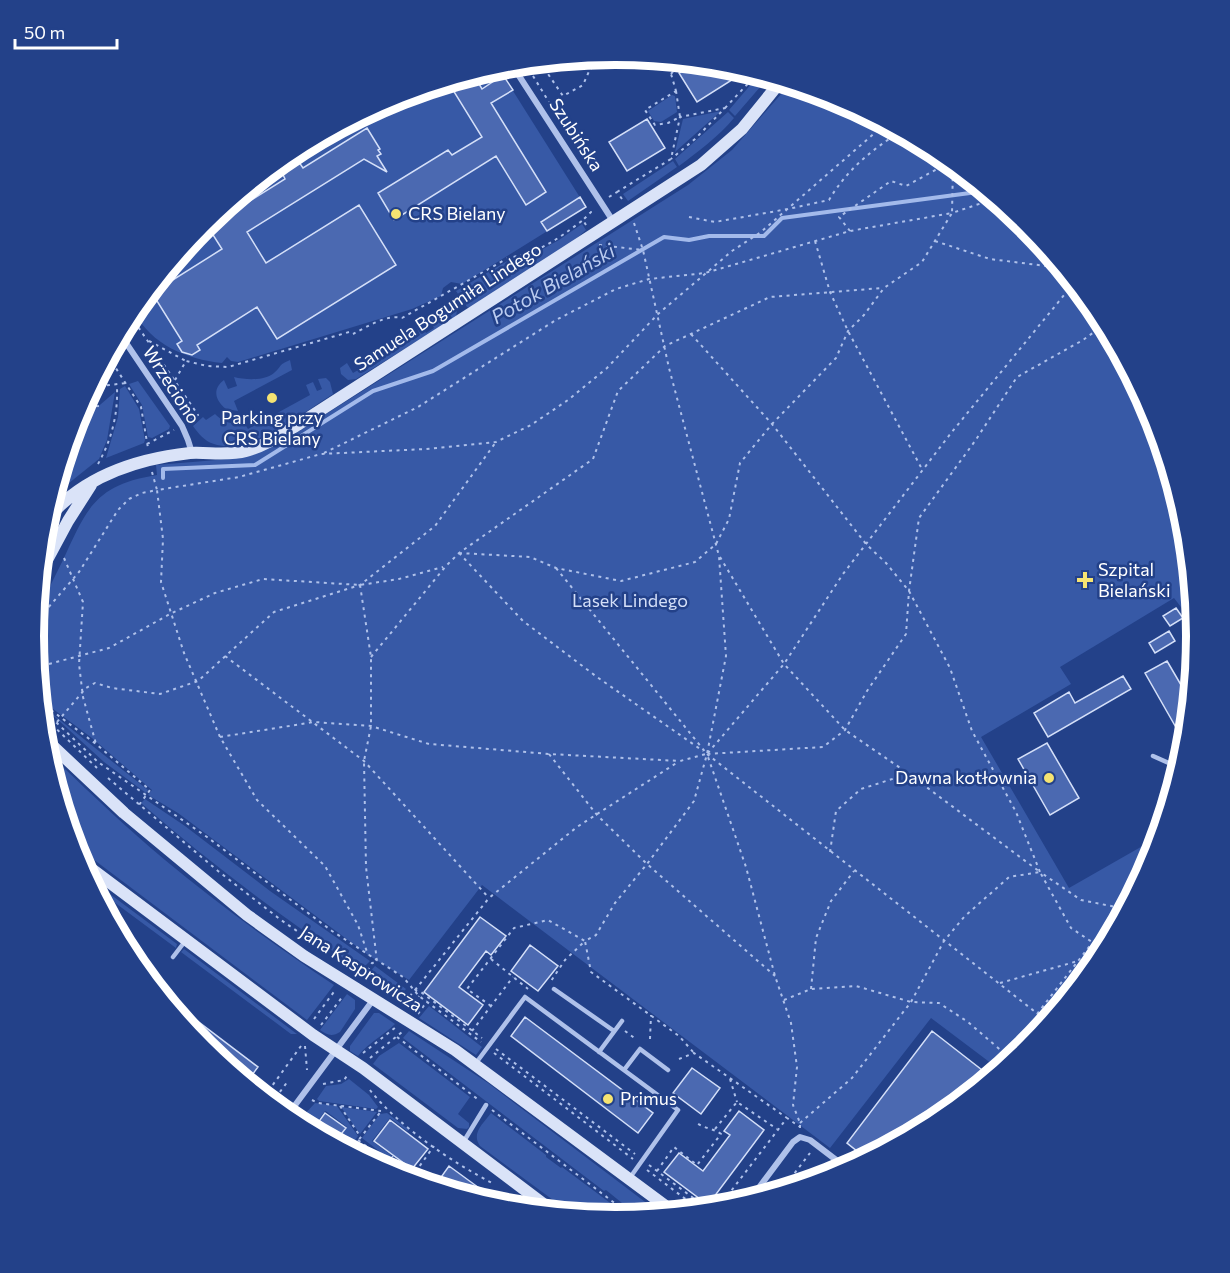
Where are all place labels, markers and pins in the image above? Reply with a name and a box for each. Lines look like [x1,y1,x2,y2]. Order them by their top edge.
place label: CRS Bielany [408,202,506,224]
marker: CRS Bielany [389,207,403,221]
marker: Parking przy CRS Bielany [265,391,279,405]
place label: Parking przy CRS Bielany [221,406,323,449]
place label: Szpital Bielański [1098,558,1171,601]
marker: Szpital Bielański [1076,571,1094,589]
place label: Dawna kotłownia [895,766,1037,788]
marker: Dawna kotłownia [1042,771,1056,785]
place label: Primus [620,1087,677,1109]
marker: Primus [601,1092,615,1106]

